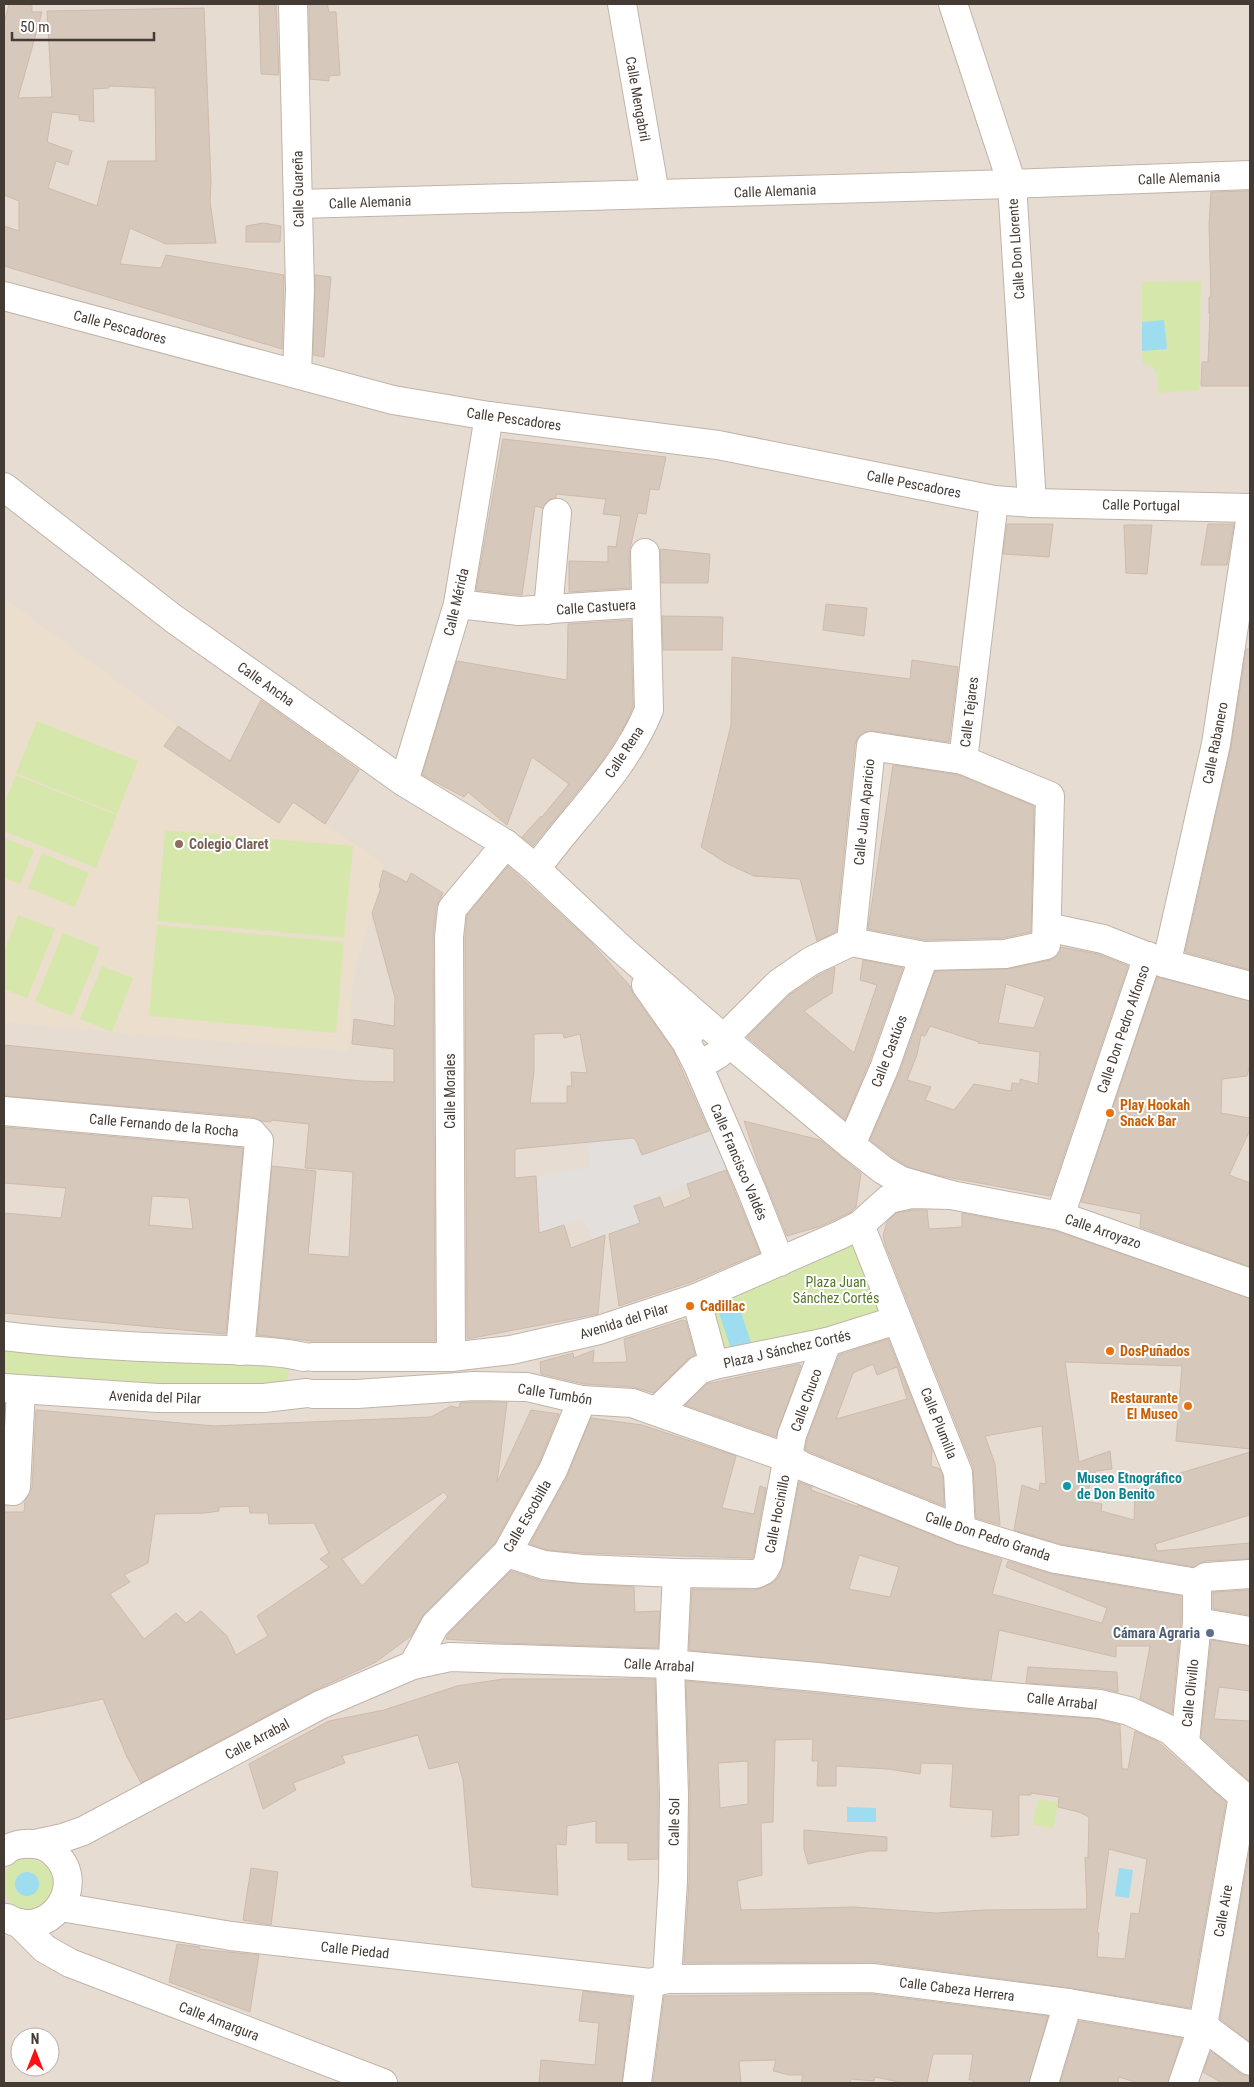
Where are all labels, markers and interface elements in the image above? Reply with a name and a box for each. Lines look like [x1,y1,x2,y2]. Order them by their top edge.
scale bar [12,10,155,42]
text: 50 m [20,18,50,36]
street label: Calle Mengabril [623,55,653,143]
street label: Calle Guareña [289,150,307,228]
street label: Calle Alemania [1137,169,1221,187]
street label: Calle Alemania [733,182,817,200]
street label: Calle Alemania [328,193,412,211]
street label: Calle Don Llorente [1004,198,1028,300]
street label: Calle Pescadores [72,307,168,347]
street label: Calle Pescadores [466,404,562,434]
street label: Calle Pescadores [866,467,962,501]
street label: Calle Portugal [1102,496,1180,514]
street label: Calle Mérida [440,567,472,637]
street label: Calle Castuera [556,596,636,618]
street label: Calle Ancha [235,659,297,709]
street label: Calle Tejares [957,676,981,748]
street label: Calle Rabanero [1199,701,1231,785]
street label: Calle Rena [601,723,647,781]
street label: Calle Juan Aparicio [850,758,878,866]
place label: Colegio Claret [189,836,269,852]
marker: Colegio Claret [173,838,185,850]
street label: Calle Don Pedro Alfonso [1094,963,1152,1095]
street label: Calle Castúos [868,1013,910,1089]
street label: Calle Morales [442,1053,458,1129]
place label: Play Hookah Snack Bar [1120,1097,1190,1129]
street label: Calle Francisco Valdés [707,1101,771,1223]
marker: Play Hookah Snack Bar [1104,1107,1116,1119]
street label: Calle Fernando de la Rocha [89,1110,239,1140]
street label: Calle Arroyazo [1063,1210,1143,1252]
park label: Plaza Juan Sánchez Cortés [793,1274,879,1306]
place label: Cadillac [700,1298,746,1314]
street label: Avenida del Pilar [578,1300,670,1342]
marker: Cadillac [684,1300,696,1312]
street label: Plaza J Sánchez Cortés [722,1327,852,1371]
place label: DosPuñados [1120,1343,1190,1359]
marker: DosPuñados [1104,1345,1116,1357]
street label: Calle Chuco [787,1366,825,1434]
street label: Calle Tumbón [517,1380,593,1408]
street label: Calle Plumilla [917,1385,961,1461]
street label: Avenida del Pilar [109,1387,201,1407]
place label: Restaurante El Museo [1111,1390,1178,1422]
marker: Restaurante El Museo [1182,1400,1194,1412]
place label: Museo Etnográfico de Don Benito [1077,1470,1182,1502]
street label: Calle Hocinillo [762,1473,792,1555]
street label: Calle Escobilla [500,1477,554,1555]
marker: Museo Etnográfico de Don Benito [1061,1480,1073,1492]
street label: Calle Don Pedro Granda [923,1508,1053,1564]
place label: Cámara Agraria [1113,1625,1200,1641]
marker: Cámara Agraria [1204,1627,1216,1639]
street label: Calle Arrabal [623,1655,695,1675]
street label: Calle Olivillo [1178,1658,1202,1728]
street label: Calle Arrabal [1026,1689,1098,1713]
street label: Calle Arrabal [222,1715,292,1763]
street label: Calle Sol [666,1798,682,1846]
street label: Calle Aire [1211,1883,1236,1938]
street label: Calle Piedad [320,1938,390,1962]
street label: Calle Cabeza Herrera [898,1974,1016,2004]
street label: Calle Amargura [177,1998,261,2044]
north arrow [10,2027,60,2077]
text: N [31,2031,39,2047]

